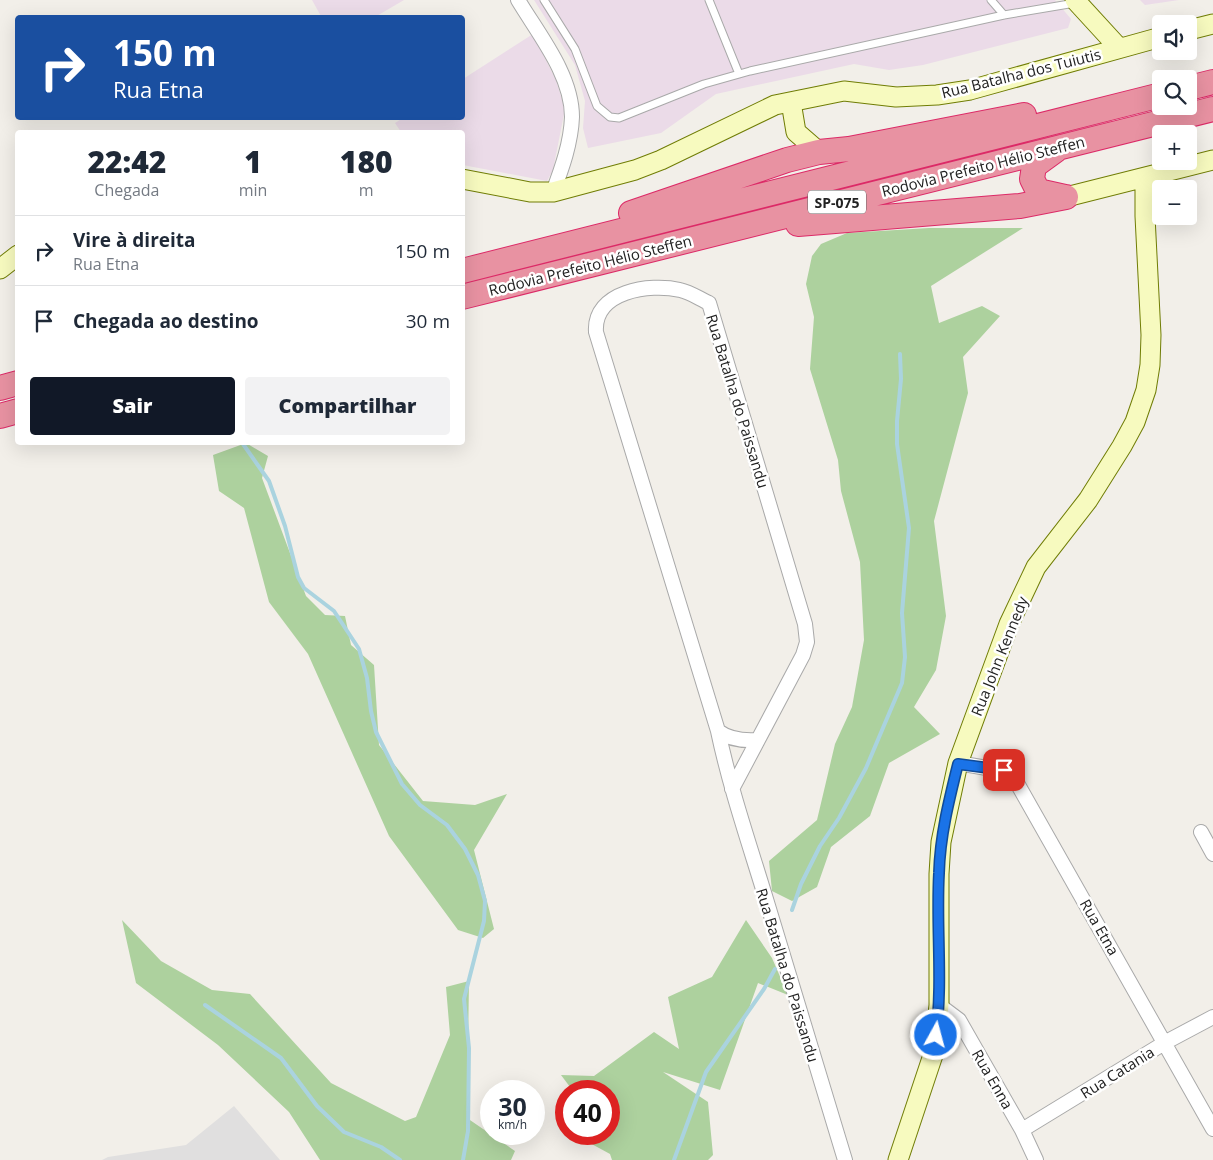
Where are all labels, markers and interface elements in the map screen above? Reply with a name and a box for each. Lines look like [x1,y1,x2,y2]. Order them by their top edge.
map controls [1152,15,1197,225]
button: sound [1152,15,1197,60]
text: 150 m [113,29,217,76]
icon: right [30,35,95,100]
street label: Rua Batalha dos Tuiutis [939,44,1103,102]
button: search [1152,70,1197,115]
text: Rua Etna [113,74,204,104]
button: + [1152,125,1197,170]
street label: Rodovia Prefeito Hélio Steffen [879,131,1087,201]
text: 22:42 [87,141,166,182]
text: 1 [244,141,262,182]
text: 180 [340,141,393,182]
text: Chegada [94,179,159,201]
text: min [239,179,267,201]
text: m [359,179,374,201]
button: − [1152,180,1197,225]
road number: SP-075 [808,190,866,213]
text: Vire à direita [73,227,196,253]
street label: Rodovia Prefeito Hélio Steffen [486,230,694,300]
icon: right [30,237,58,265]
text: 150 m [395,238,450,264]
text: Rua Etna [73,253,139,275]
icon: arrive [30,307,58,335]
text: Chegada ao destino [73,308,259,334]
text: 30 m [406,308,450,334]
street label: Rua Batalha do Paissandu [702,312,774,490]
button: Sair [30,377,235,435]
button: Compartilhar [245,377,450,435]
street label: Rua John Kennedy [966,593,1032,719]
pin [983,749,1025,791]
icon: arrive [990,756,1018,784]
street label: Rua Batalha do Paissandu [752,886,824,1064]
street label: Rua Etna [1076,895,1124,959]
position arrow [909,1008,961,1060]
street label: Rua Catania [1076,1041,1158,1103]
street label: Rua Enna [968,1046,1018,1112]
speed limit sign: 40 [555,1080,620,1145]
text: 30 [498,1089,527,1123]
text: km/h [498,1116,527,1133]

